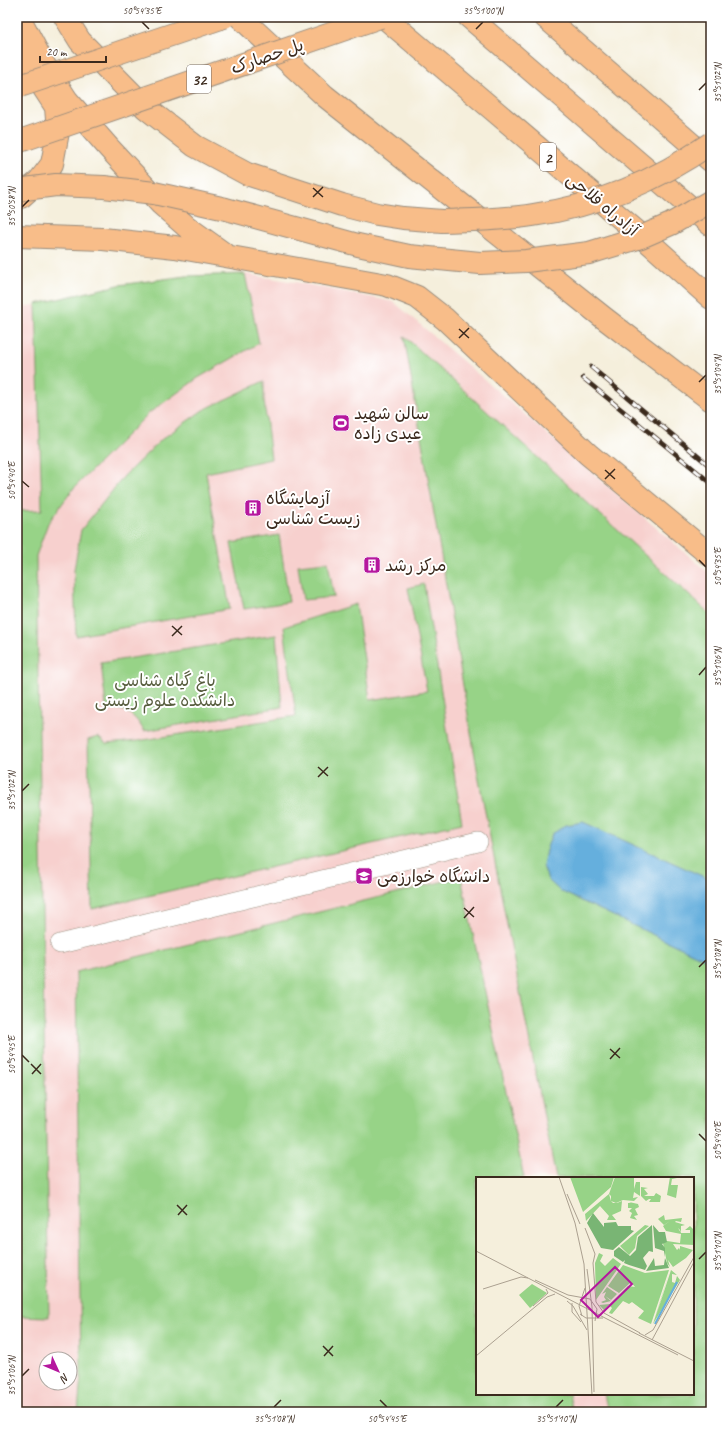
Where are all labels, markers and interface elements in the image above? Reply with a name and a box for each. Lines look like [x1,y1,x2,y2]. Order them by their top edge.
text: 50°54'35"E [123,4,163,17]
text: 35°51'00"N [463,4,505,17]
street label: پل حصارک [228,34,307,80]
scale bar [40,38,106,64]
text: 20 m [46,44,68,60]
text: 35°51'02"N [711,61,724,103]
road number: 32 [187,65,211,93]
road number: 2 [540,143,556,171]
street label: آزادراه فلاحی [562,168,644,241]
text: 35°50'58"N [5,185,18,227]
text: 35°51'04"N [711,353,724,395]
place label: سالن شهید عیدی زاده [354,403,429,444]
sports icon: سالن شهید عیدی زاده [331,413,351,433]
text: 50°54'40"E [5,460,18,500]
place label: آزمایشگاه زیست شناسی [266,488,361,529]
building icon: آزمایشگاه زیست شناسی [243,498,263,518]
text: 50°54'35"E [711,546,724,586]
building icon: مرکز رشد [362,555,382,575]
place label: مرکز رشد [385,555,446,576]
text: 35°51'06"N [711,645,724,687]
park label: باغ گیاه شناسی دانشکده علوم زیستی [95,670,235,714]
text: 35°51'02"N [5,769,18,811]
school or university icon: دانشگاه خوارزمی [354,866,374,886]
place label: دانشگاه خوارزمی [377,866,490,887]
text: 35°51'08"N [711,938,724,980]
text: 50°54'45"E [5,1034,18,1074]
text: 50°54'40"E [711,1120,724,1160]
inset map [476,1177,694,1395]
text: 35°51'10"N [711,1230,724,1272]
north arrow [38,1351,78,1391]
text: 35°51'06"N [5,1354,18,1396]
text: N [56,1371,73,1387]
text: 35°51'08"N [254,1412,296,1425]
text: 50°54'45"E [368,1412,408,1425]
text: 35°51'10"N [536,1412,578,1425]

